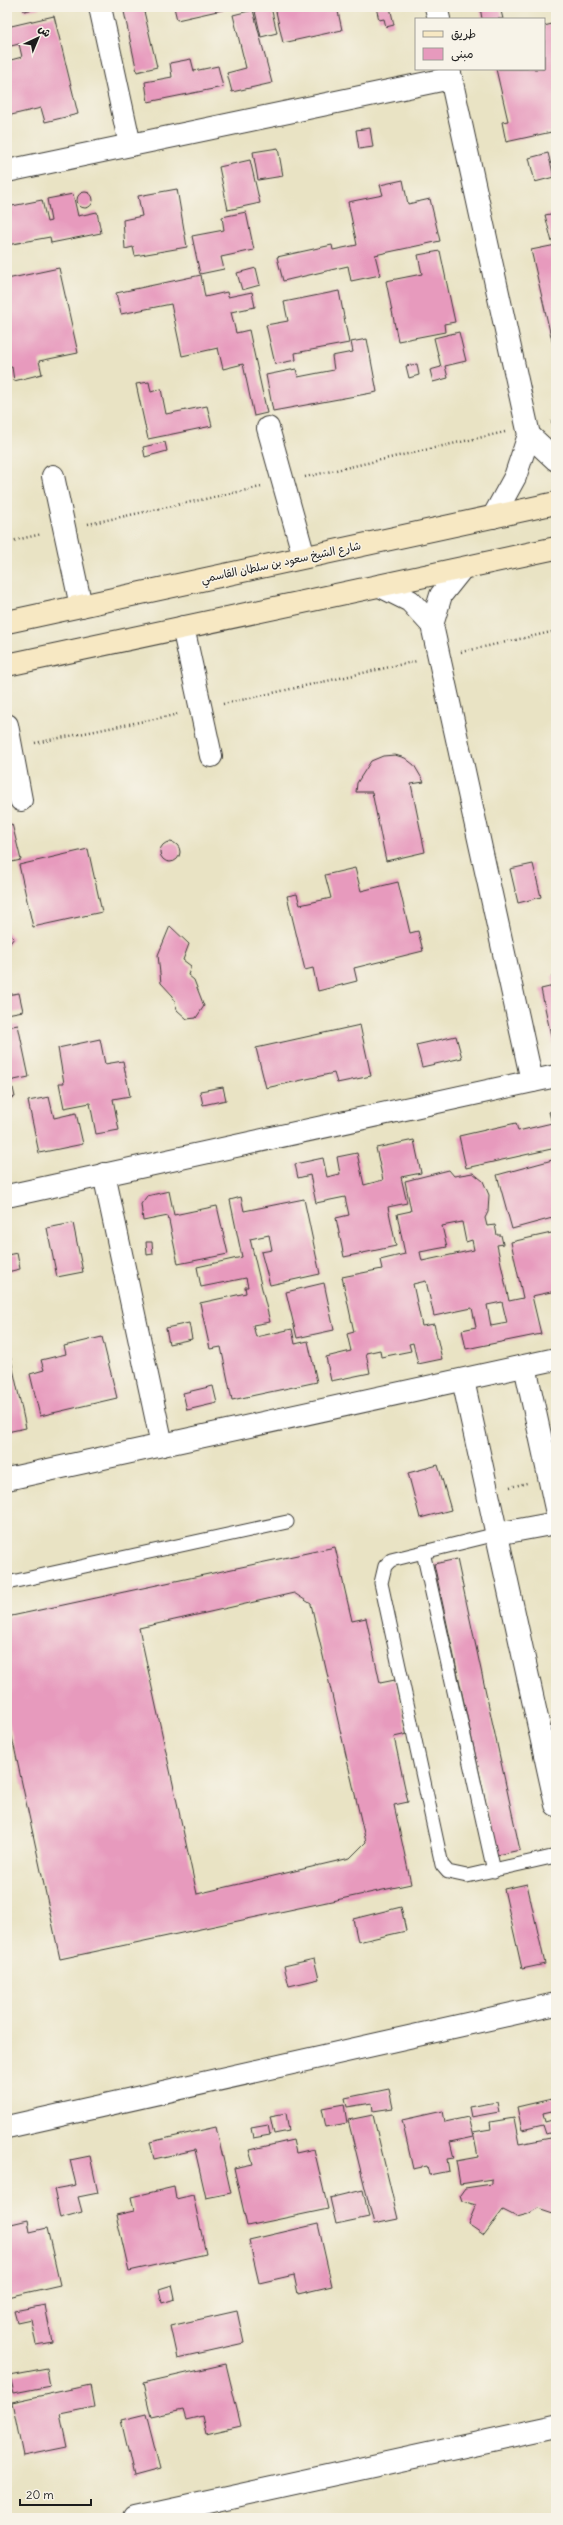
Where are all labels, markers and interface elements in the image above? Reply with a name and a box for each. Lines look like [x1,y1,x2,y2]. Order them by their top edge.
north arrow [18,18,58,58]
legend [415,18,545,70]
text: ش [36,22,54,40]
text: طريق [451,26,476,41]
text: مبنى [451,46,474,62]
street label: شارع الشيخ سعود بن سلطان القاسمي [200,538,363,590]
scale bar [20,2481,91,2507]
text: 20 m [26,2487,54,2502]

